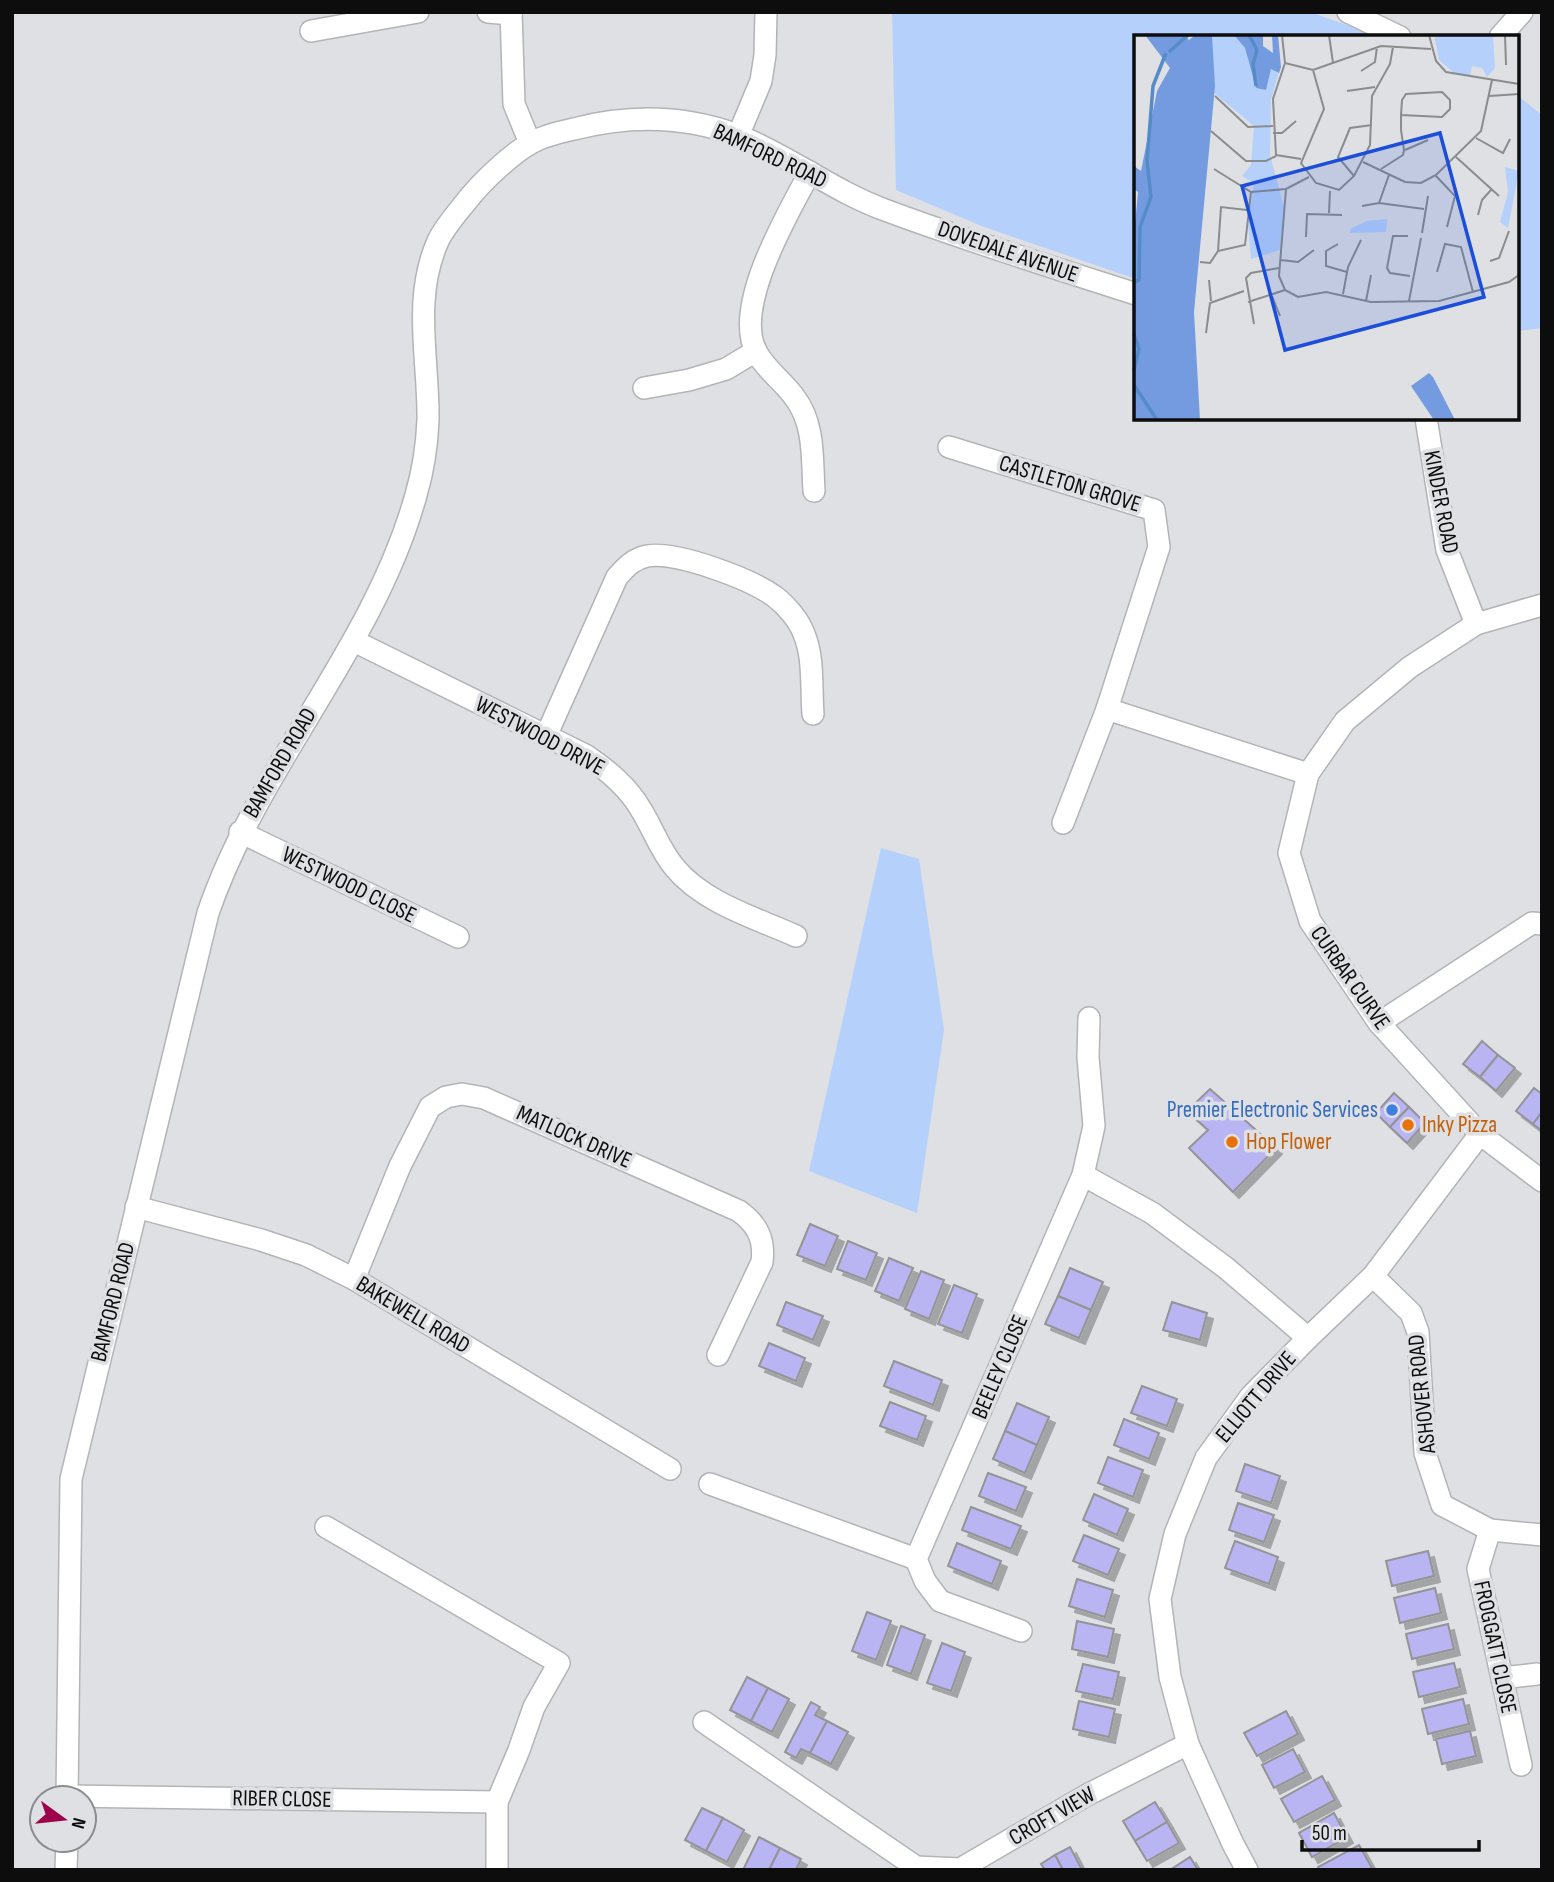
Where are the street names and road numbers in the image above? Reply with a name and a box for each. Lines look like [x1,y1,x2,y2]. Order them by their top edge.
street label: BAMFORD ROAD [709,117,831,195]
street label: DOVEDALE AVENUE [934,215,1082,289]
street label: KINDER ROAD [1417,448,1465,556]
street label: CASTLETON GROVE [996,449,1144,519]
street label: WESTWOOD DRIVE [471,690,609,782]
street label: BAMFORD ROAD [237,703,323,823]
street label: WESTWOOD CLOSE [277,840,421,930]
street label: CURBAR CURVE [1304,921,1396,1035]
street label: MATLOCK DRIVE [512,1099,636,1175]
street label: BAMFORD ROAD [85,1239,141,1365]
street label: BAKEWELL ROAD [351,1270,475,1360]
street label: BEELEY CLOSE [966,1311,1034,1423]
street label: ASHOVER ROAD [1402,1333,1442,1456]
street label: ELLIOTT DRIVE [1210,1346,1302,1448]
street label: FROGGATT CLOSE [1467,1578,1523,1716]
street label: CROFT VIEW [1004,1780,1100,1852]
street label: RIBER CLOSE [232,1784,332,1814]

